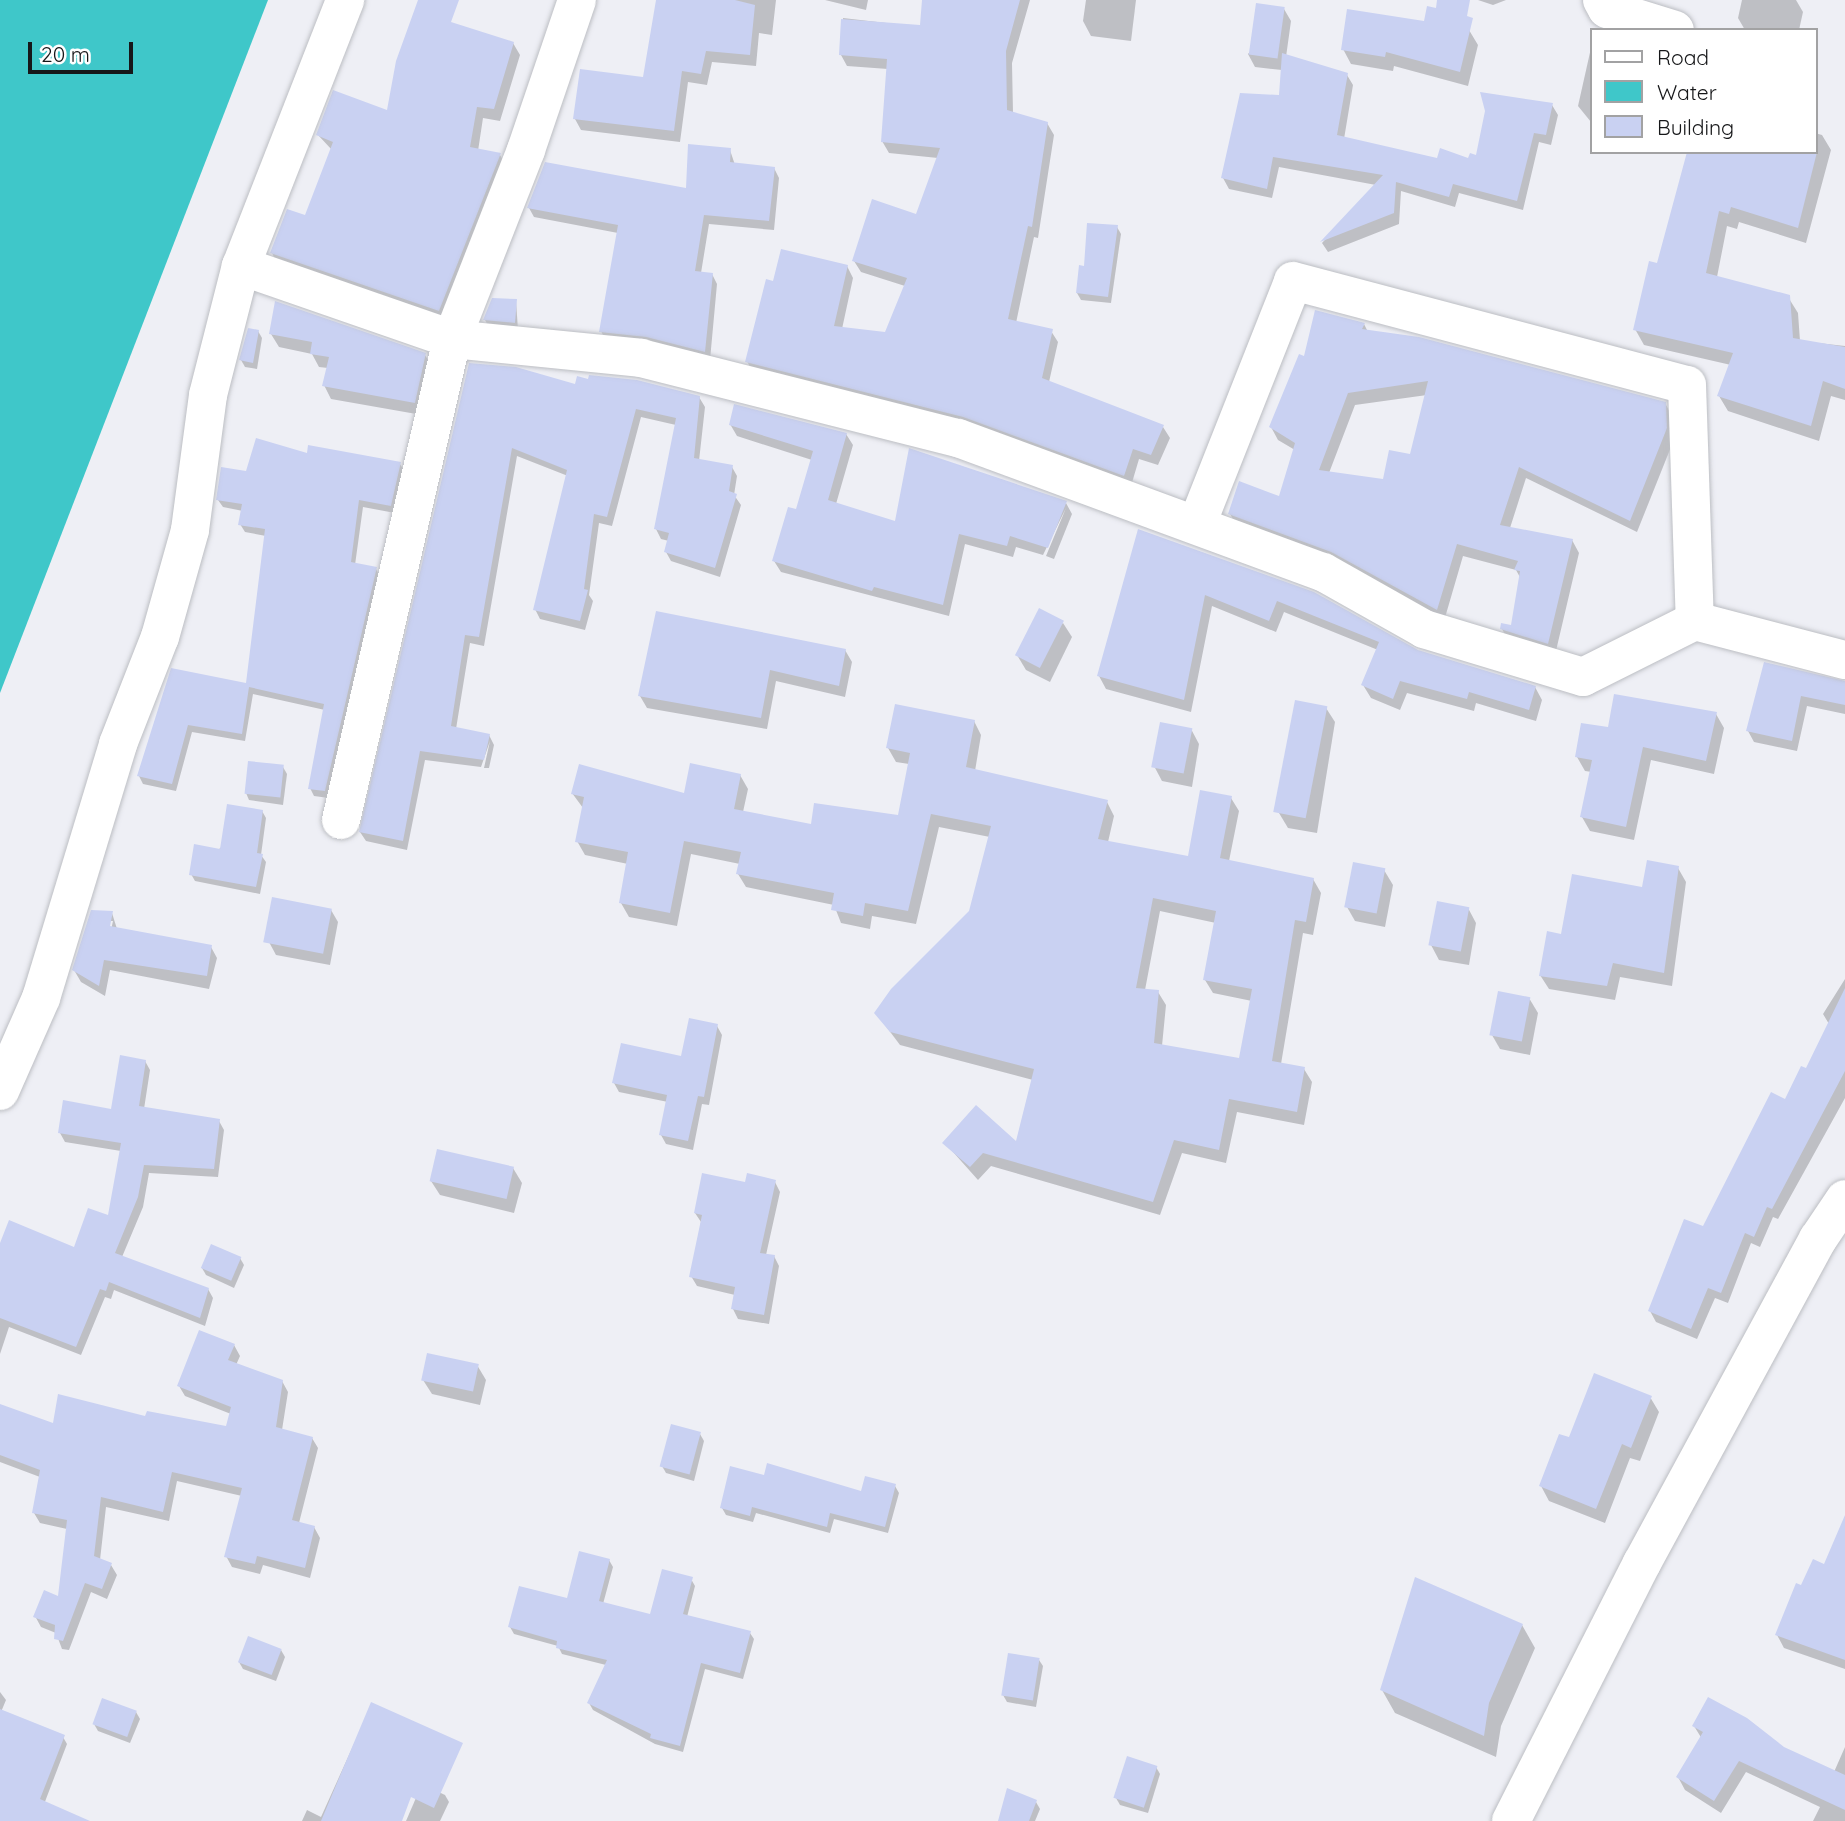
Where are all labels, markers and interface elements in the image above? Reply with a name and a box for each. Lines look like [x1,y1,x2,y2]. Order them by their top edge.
scale bar [32,28,136,72]
legend [1590,28,1817,154]
text: 20 m [41,41,90,67]
text: Road [1657,44,1709,70]
text: Water [1657,79,1717,105]
text: Building [1657,114,1734,140]

